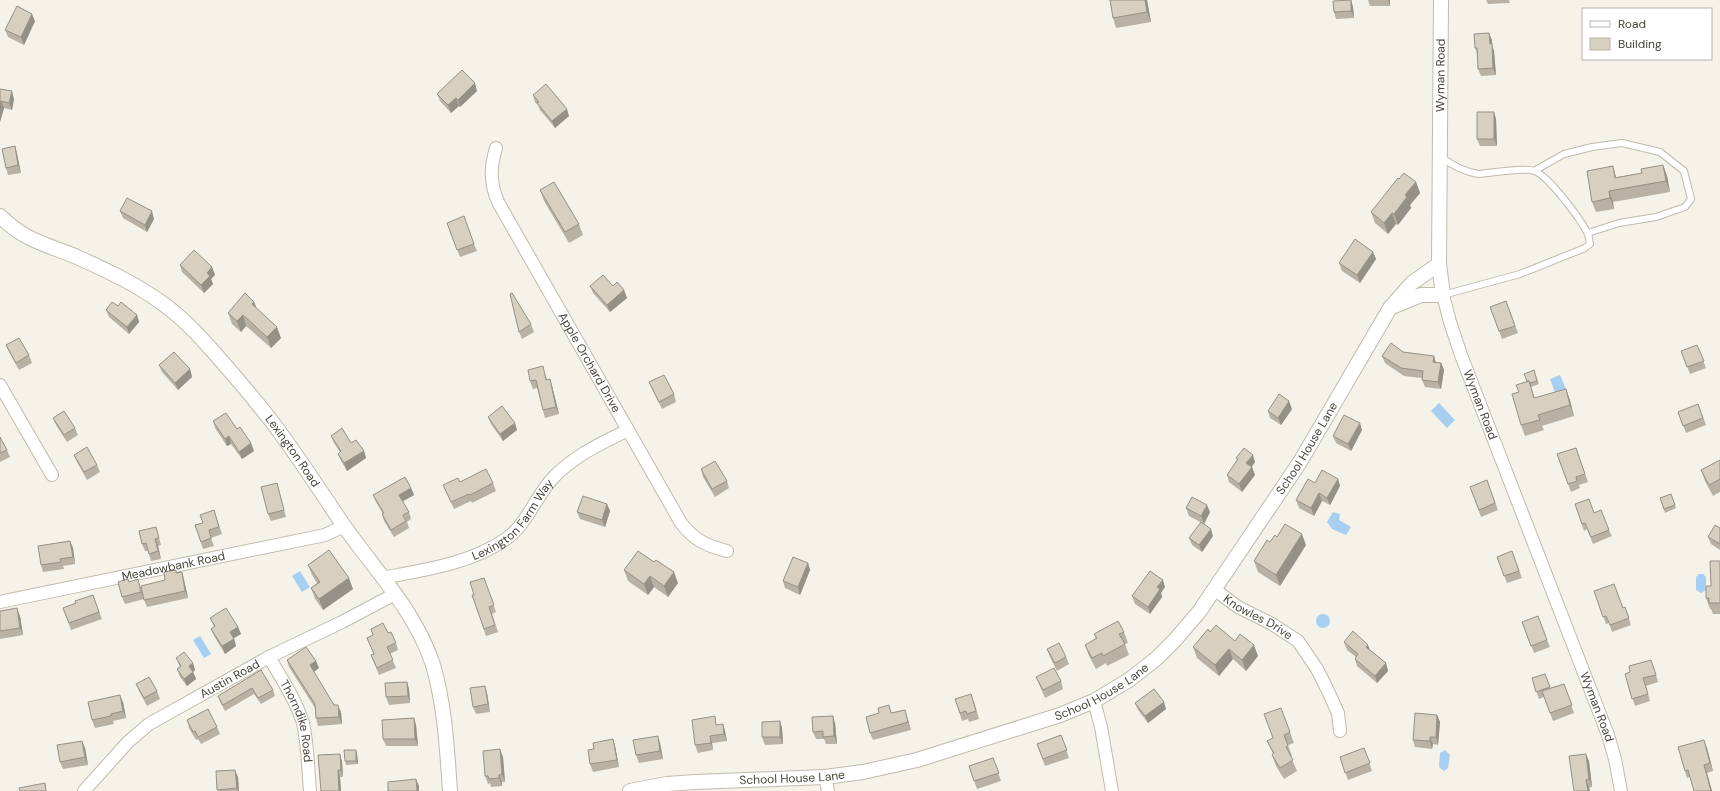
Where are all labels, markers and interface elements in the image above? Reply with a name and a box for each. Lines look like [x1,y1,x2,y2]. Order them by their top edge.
legend [1582,8,1712,60]
text: Road [1618,16,1646,32]
text: Building [1618,36,1662,52]
street label: Wyman Road [1432,39,1449,112]
street label: Apple Orchard Drive [555,309,625,416]
street label: Wyman Road [1459,368,1501,442]
street label: School House Lane [1272,399,1341,498]
street label: Lexington Road [262,412,324,490]
street label: Lexington Farm Way [469,475,557,564]
street label: Meadowbank Road [120,548,226,585]
street label: Knowles Drive [1220,591,1296,643]
street label: Austin Road [197,656,263,702]
street label: School House Lane [1053,659,1152,724]
street label: Wyman Road [1576,670,1618,744]
street label: Thorndike Road [276,677,316,763]
street label: School House Lane [739,766,846,788]

